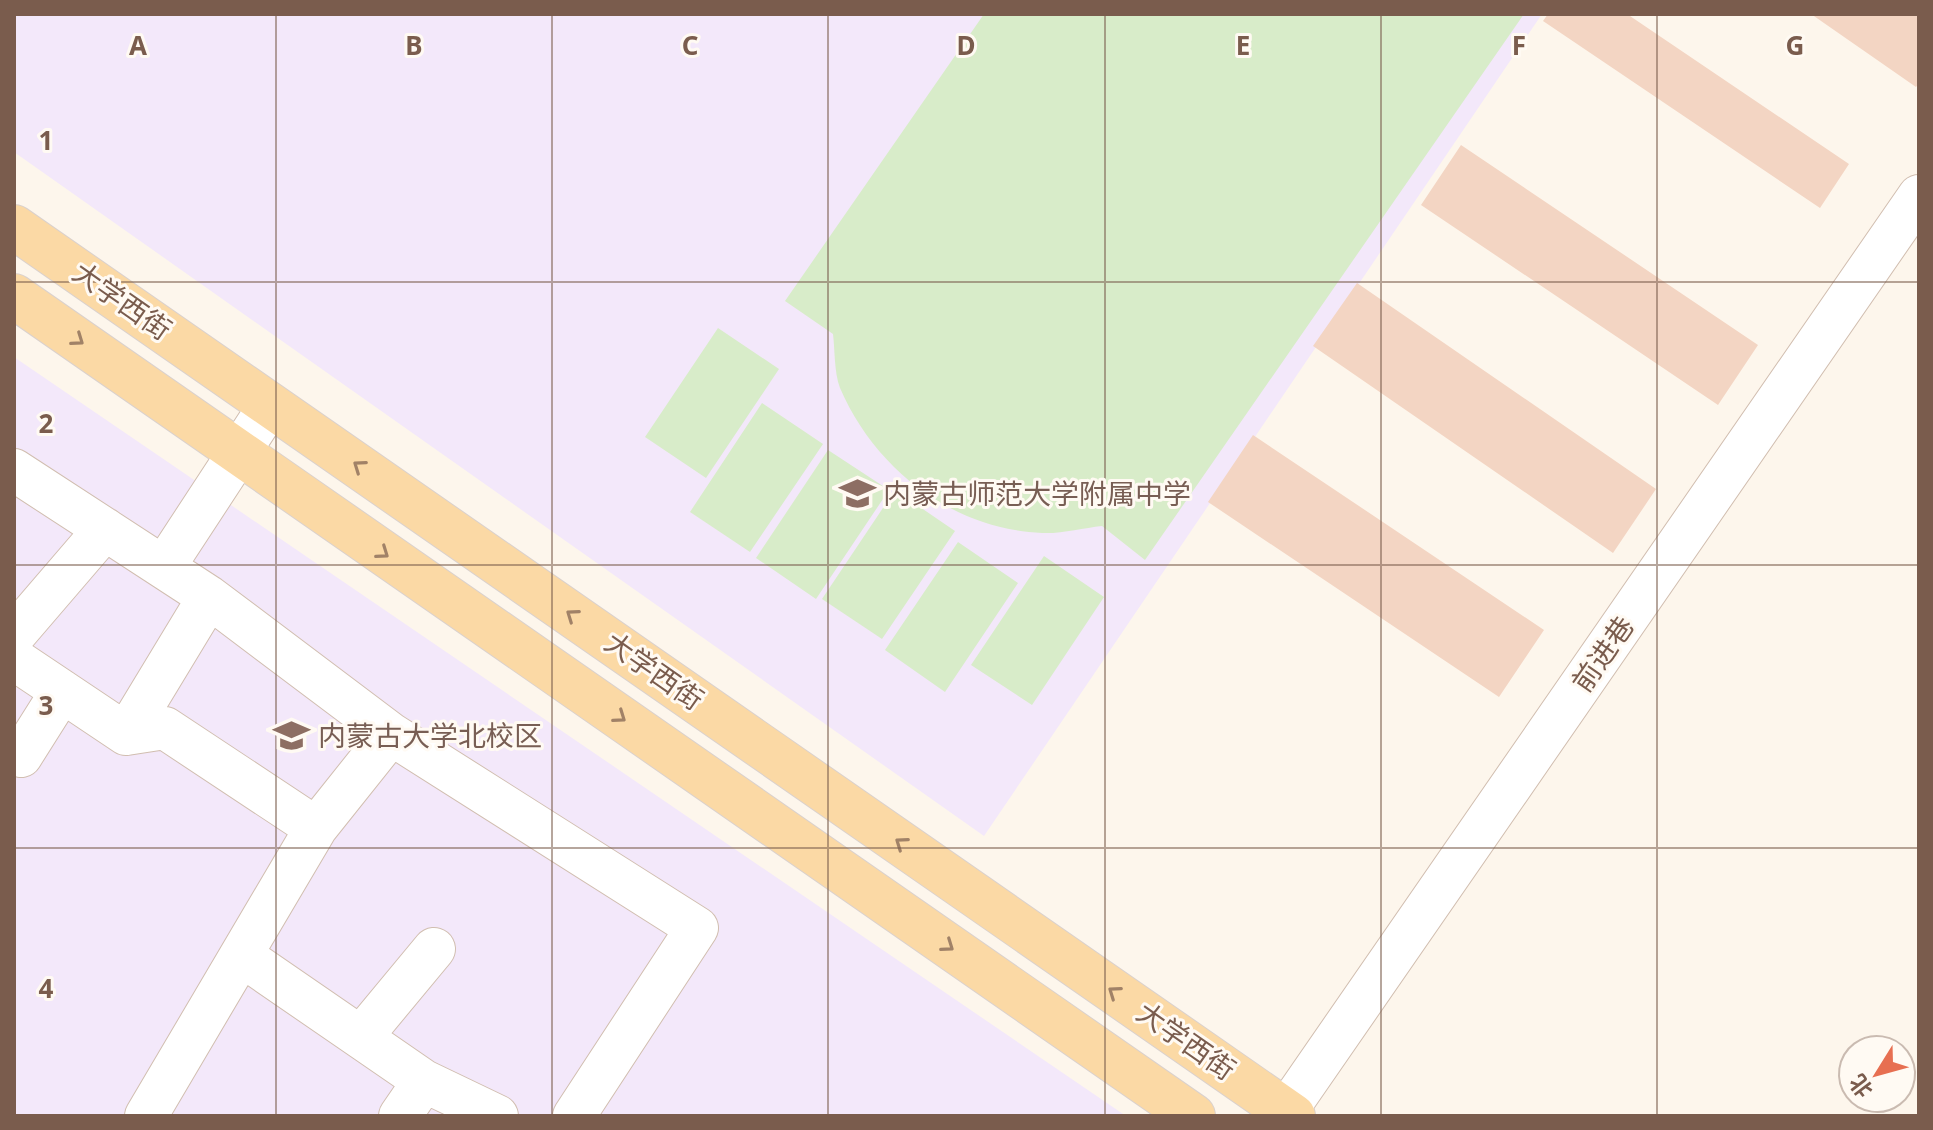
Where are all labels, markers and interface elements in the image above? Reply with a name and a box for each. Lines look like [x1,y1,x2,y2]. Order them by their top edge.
text: A [129,27,147,63]
text: B [405,27,423,63]
text: C [682,27,698,63]
text: D [956,27,976,63]
text: E [1236,27,1250,63]
text: F [1512,27,1526,63]
text: G [1786,27,1804,63]
text: 1 [39,122,53,158]
street label: 大学西街 [66,252,179,348]
one-way arrow [70,330,84,345]
text: 2 [39,405,54,441]
one-way arrow [353,461,367,476]
place label: 内蒙古师范大学附属中学 [883,474,1191,512]
school or university icon: 内蒙古师范大学附属中学 [838,475,876,513]
one-way arrow [375,543,389,558]
street label: 前进巷 [1563,608,1642,699]
one-way arrow [567,610,581,625]
street label: 大学西街 [598,622,711,718]
text: 3 [39,687,53,723]
one-way arrow [611,707,625,722]
place label: 内蒙古大学北校区 [318,716,542,754]
school or university icon: 内蒙古大学北校区 [273,717,311,755]
one-way arrow [895,838,909,853]
one-way arrow [940,936,954,951]
text: 4 [39,970,54,1006]
one-way arrow [1109,987,1123,1002]
street label: 大学西街 [1130,992,1243,1088]
north arrow [1837,1034,1917,1114]
text: 北 [1842,1069,1879,1104]

